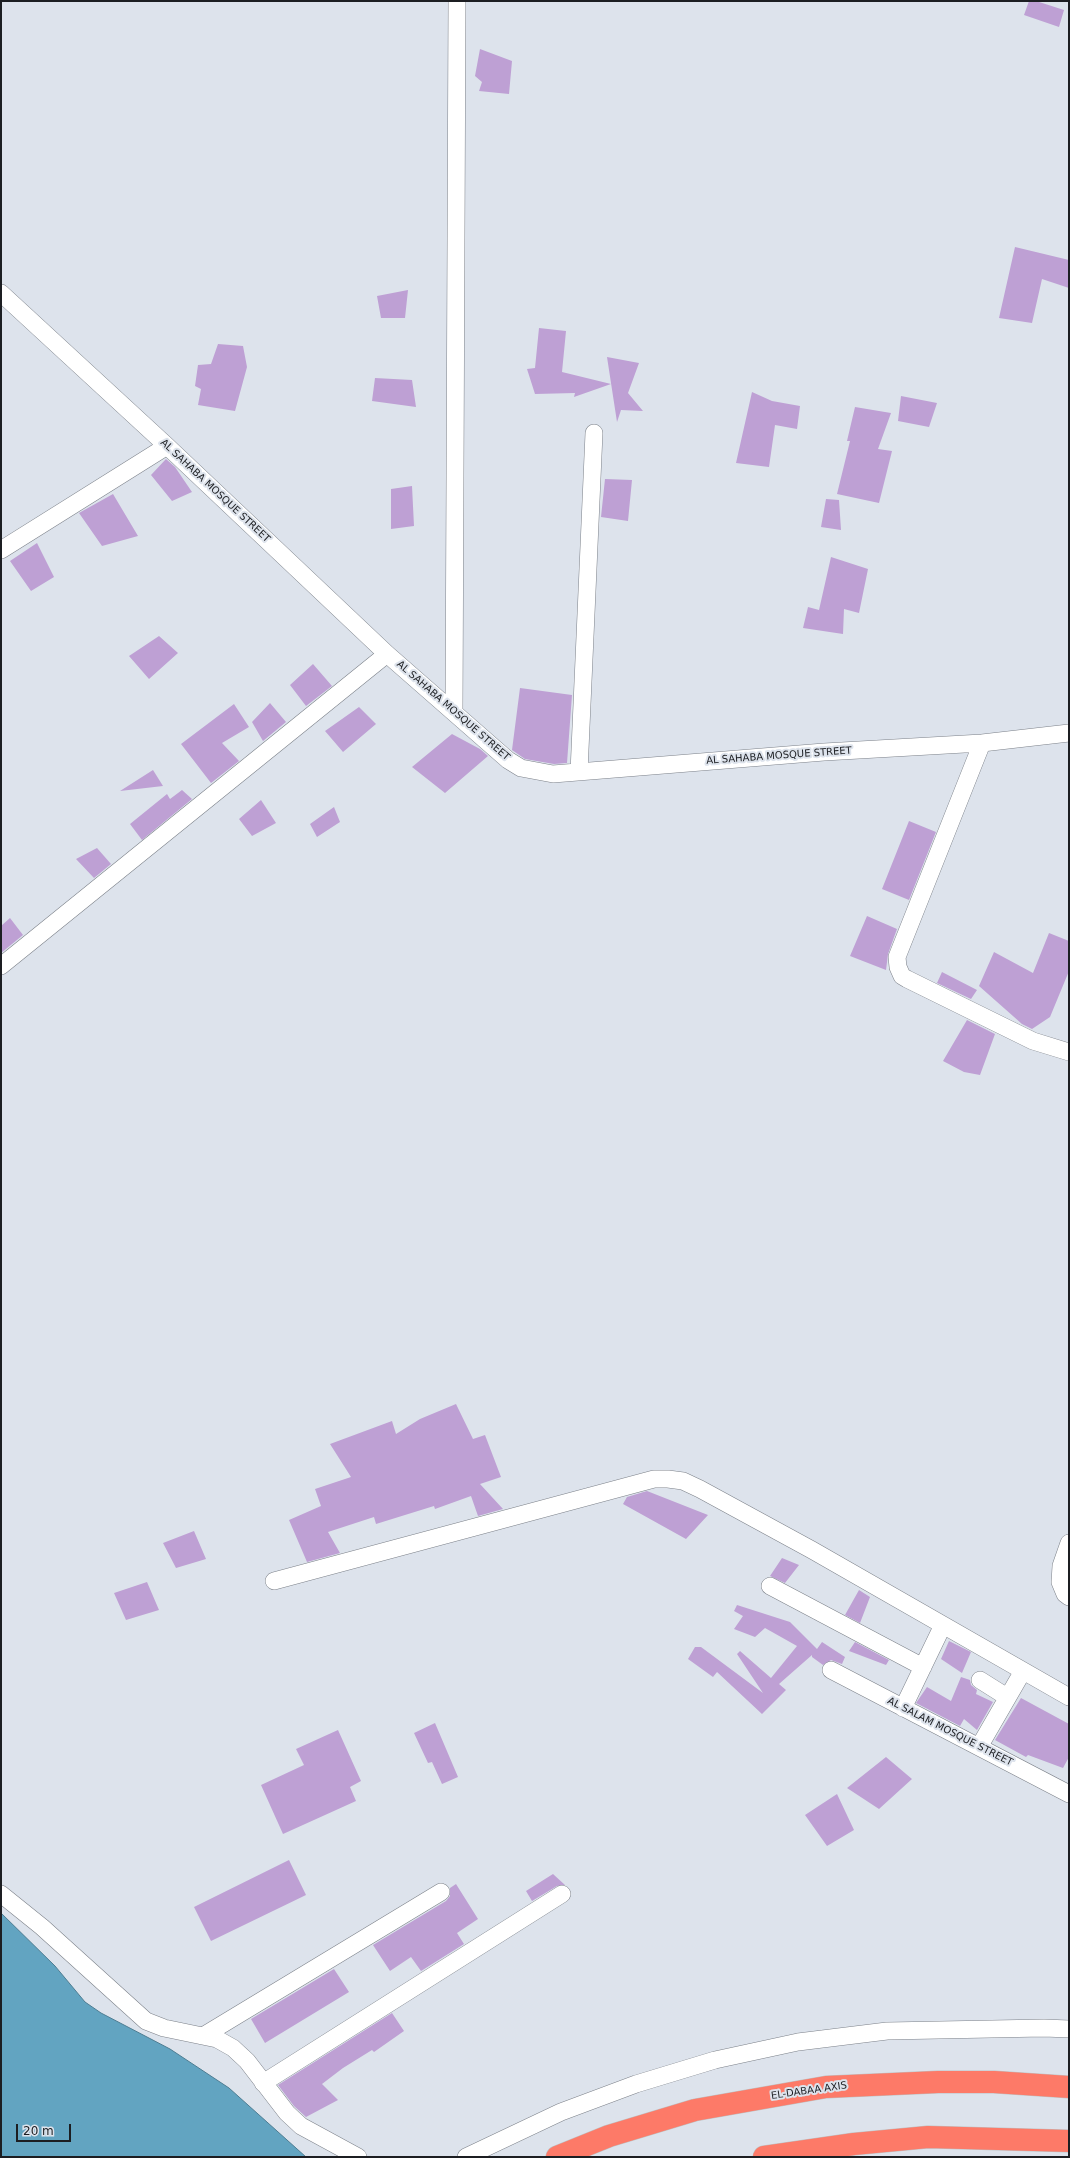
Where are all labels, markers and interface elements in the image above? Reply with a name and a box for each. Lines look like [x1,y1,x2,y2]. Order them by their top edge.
street label: AL SAHABA MOSQUE STREET [158,437,272,545]
street label: AL SAHABA MOSQUE STREET [394,659,512,763]
street label: AL SAHABA MOSQUE STREET [706,745,852,767]
street label: AL SALAM MOSQUE STREET [885,1695,1015,1769]
street label: EL-DABAA AXIS [770,2080,848,2102]
scale bar [18,2116,73,2142]
text: 20 m [23,2124,54,2138]

